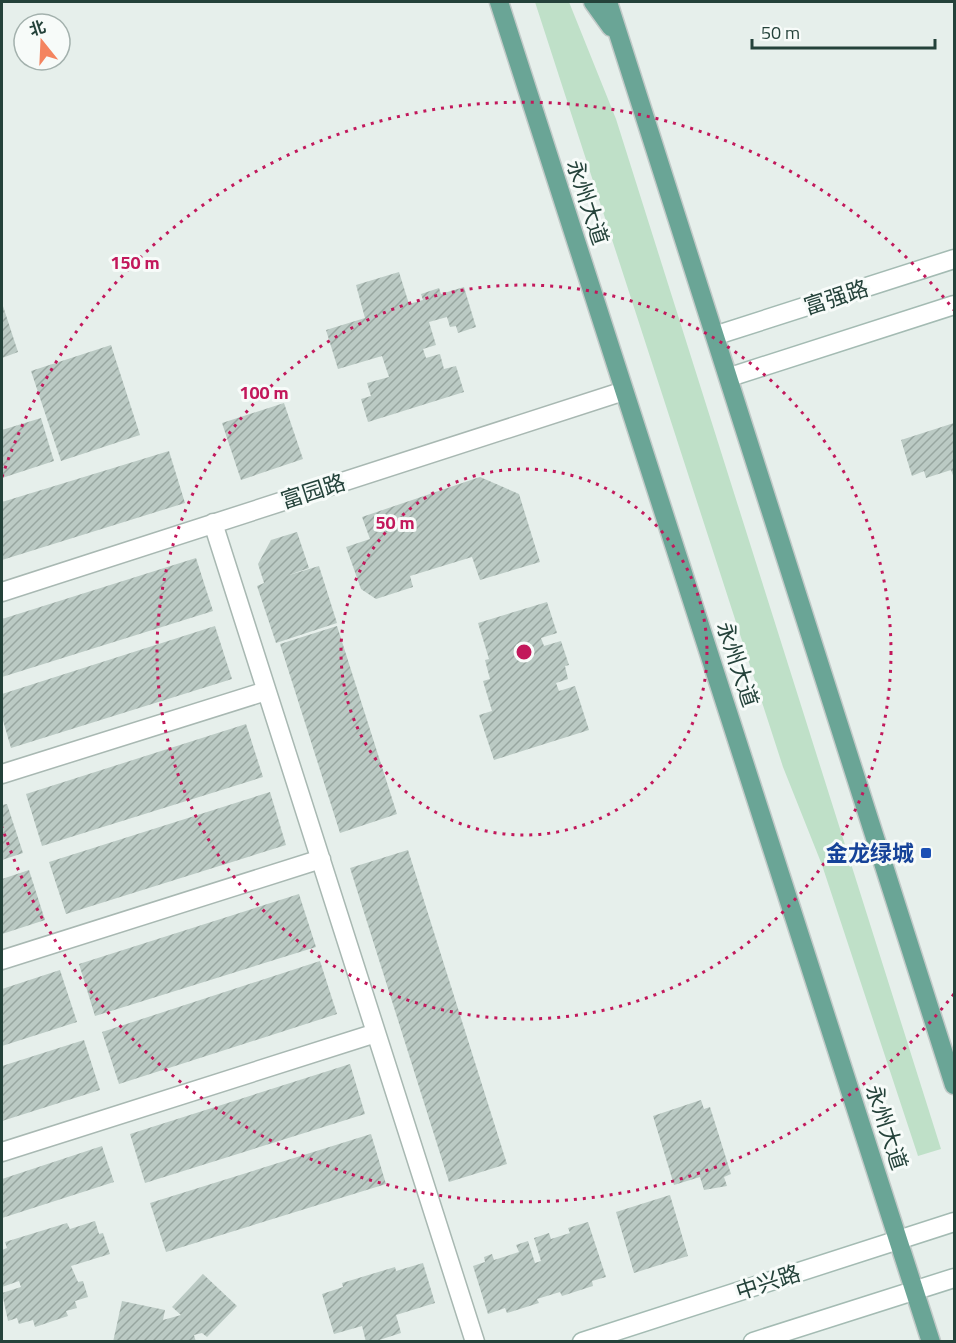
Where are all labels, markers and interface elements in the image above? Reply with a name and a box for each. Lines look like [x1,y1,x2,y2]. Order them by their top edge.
north arrow [12,12,72,72]
scale bar [752,12,935,50]
text: 北 [26,14,49,42]
text: 50 m [761,19,800,46]
street label: 永州大道 [558,155,618,249]
text: 150 m [110,249,160,276]
street label: 富强路 [799,271,873,323]
text: 100 m [239,379,289,406]
street label: 富园路 [276,465,350,517]
text: 50 m [375,509,415,536]
street label: 永州大道 [708,617,768,711]
centre of rings [514,642,534,662]
place label: 金龙绿城 [826,836,914,870]
marker: 金龙绿城 [919,846,933,860]
street label: 永州大道 [857,1080,917,1174]
street label: 中兴路 [731,1256,805,1308]

